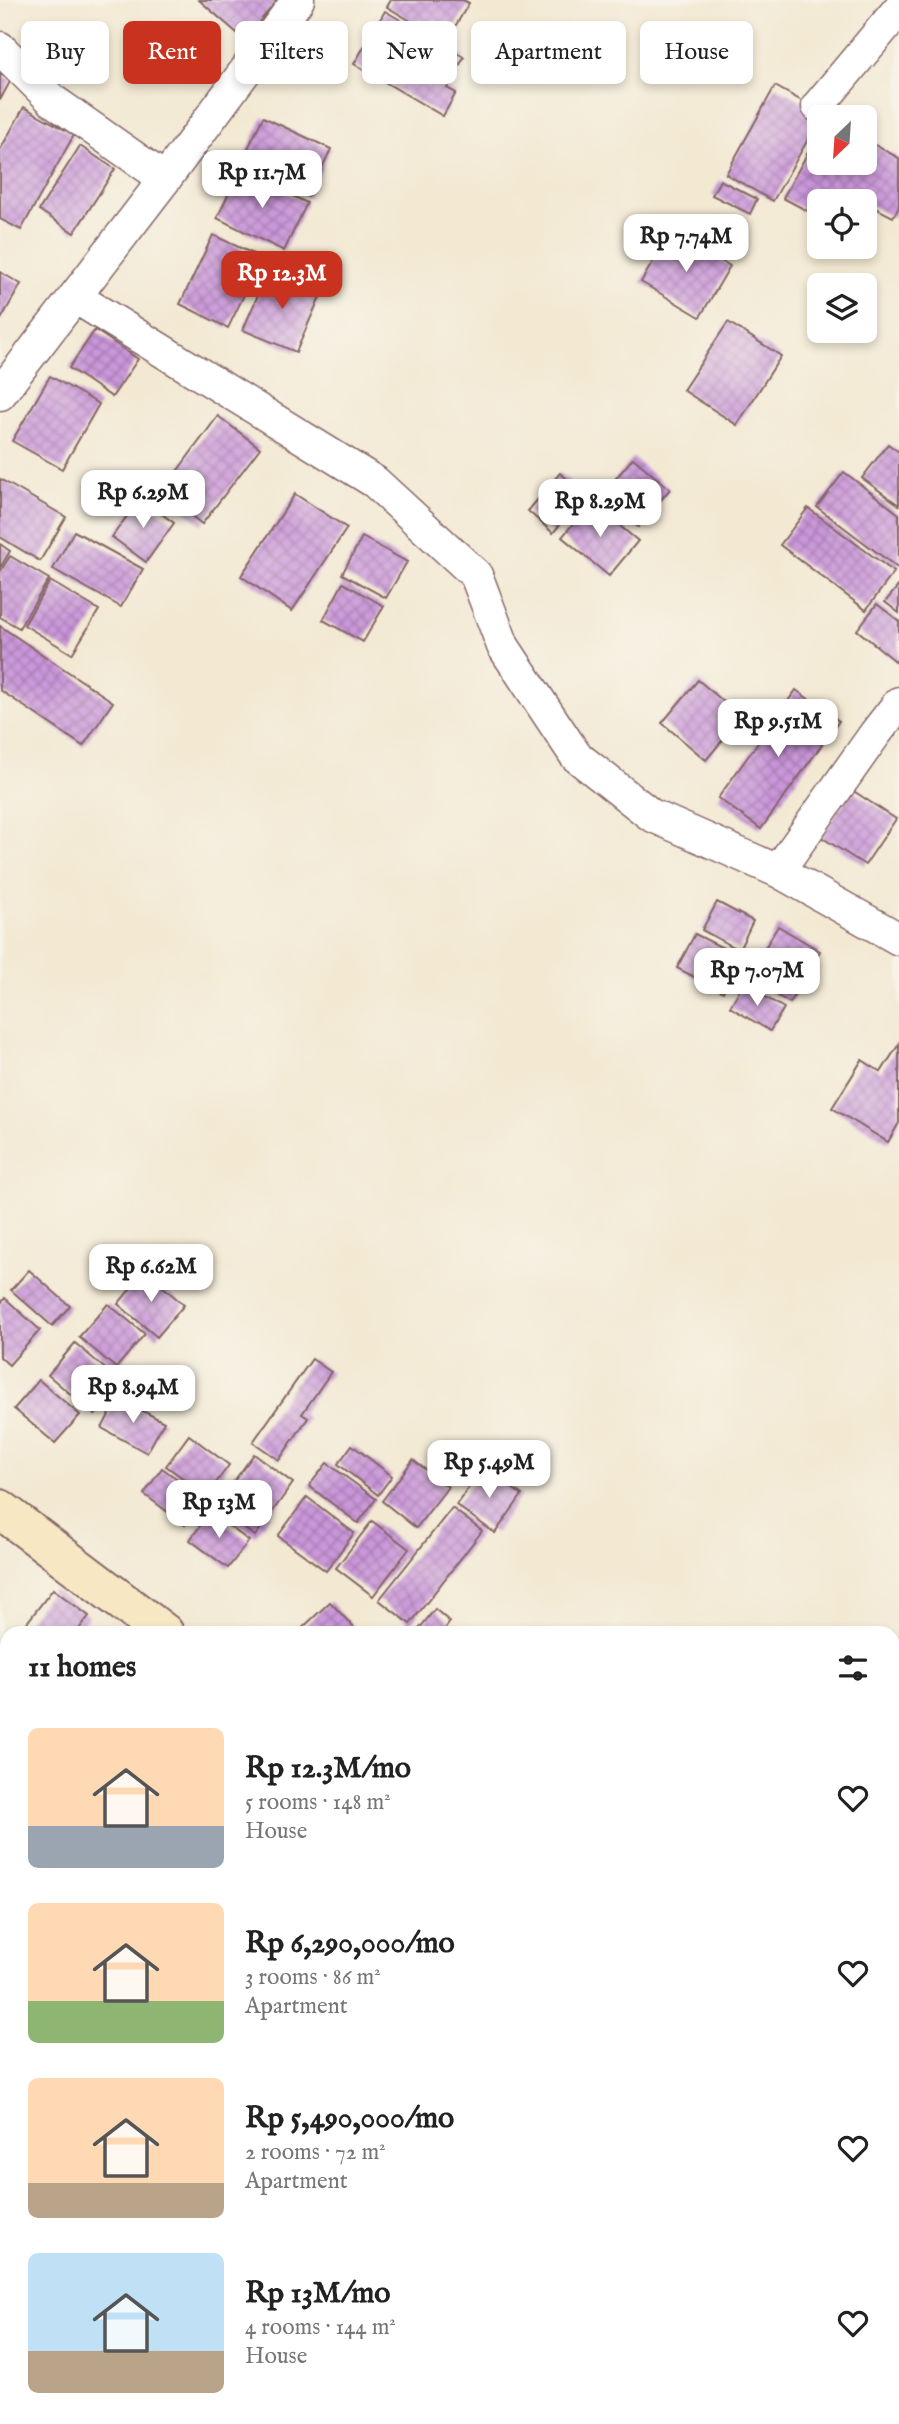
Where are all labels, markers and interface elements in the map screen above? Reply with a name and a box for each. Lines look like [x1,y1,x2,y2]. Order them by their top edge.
chip: Buy [21,21,109,84]
chip: Rent [123,21,221,84]
chip: Filters [235,21,348,84]
chip: New [362,21,457,84]
chip: Apartment [471,21,626,84]
chip: House [640,21,753,84]
north arrow [807,105,877,175]
map controls [807,105,877,343]
pin: Rp 11.7M [190,150,334,210]
text: Rp 11.7M [218,158,306,187]
button: locate [807,189,877,259]
pin: Rp 7.74M [614,215,758,274]
text: Rp 7.74M [640,222,732,251]
pin: Rp 12.3M [210,252,354,311]
text: Rp 12.3M [237,259,327,288]
button: layers [807,273,877,343]
pin: Rp 6.29M [71,470,215,530]
text: Rp 6.29M [97,478,189,507]
pin: Rp 8.29M [528,480,672,539]
text: Rp 8.29M [554,487,646,516]
pin: Rp 9.51M [706,700,850,759]
text: Rp 9.51M [734,707,822,736]
pin: Rp 7.07M [685,948,829,1008]
text: Rp 7.07M [710,956,804,985]
pin: Rp 6.62M [79,1244,223,1304]
text: Rp 6.62M [105,1252,197,1281]
pin: Rp 8.94M [61,1366,205,1425]
text: Rp 8.94M [87,1373,179,1402]
pin: Rp 5.49M [417,1440,561,1500]
text: Rp 5.49M [443,1448,535,1477]
pin: Rp 13M [162,1480,276,1540]
text: Rp 13M [182,1488,256,1517]
text: 11 homes [28,1649,136,1687]
icon: filters [834,1649,872,1687]
text: Rp 12.3M/mo [245,1750,411,1788]
icon: home [84,1756,168,1840]
icon: heart [834,1779,872,1817]
text: 5 rooms · 148 m² [245,1788,391,1817]
text: House [245,1817,307,1846]
text: Rp 6,290,000/mo [245,1925,455,1963]
icon: home [84,1931,168,2015]
icon: heart [834,1954,872,1992]
text: 3 rooms · 86 m² [245,1963,381,1992]
text: Apartment [245,1992,348,2021]
text: Rp 5,490,000/mo [245,2100,454,2138]
icon: home [84,2106,168,2190]
icon: heart [834,2129,872,2167]
text: 2 rooms · 72 m² [245,2138,386,2167]
text: Apartment [245,2167,348,2196]
text: Rp 13M/mo [245,2275,391,2313]
icon: home [84,2281,168,2365]
icon: heart [834,2304,872,2342]
text: 4 rooms · 144 m² [245,2313,396,2342]
text: House [245,2342,307,2371]

